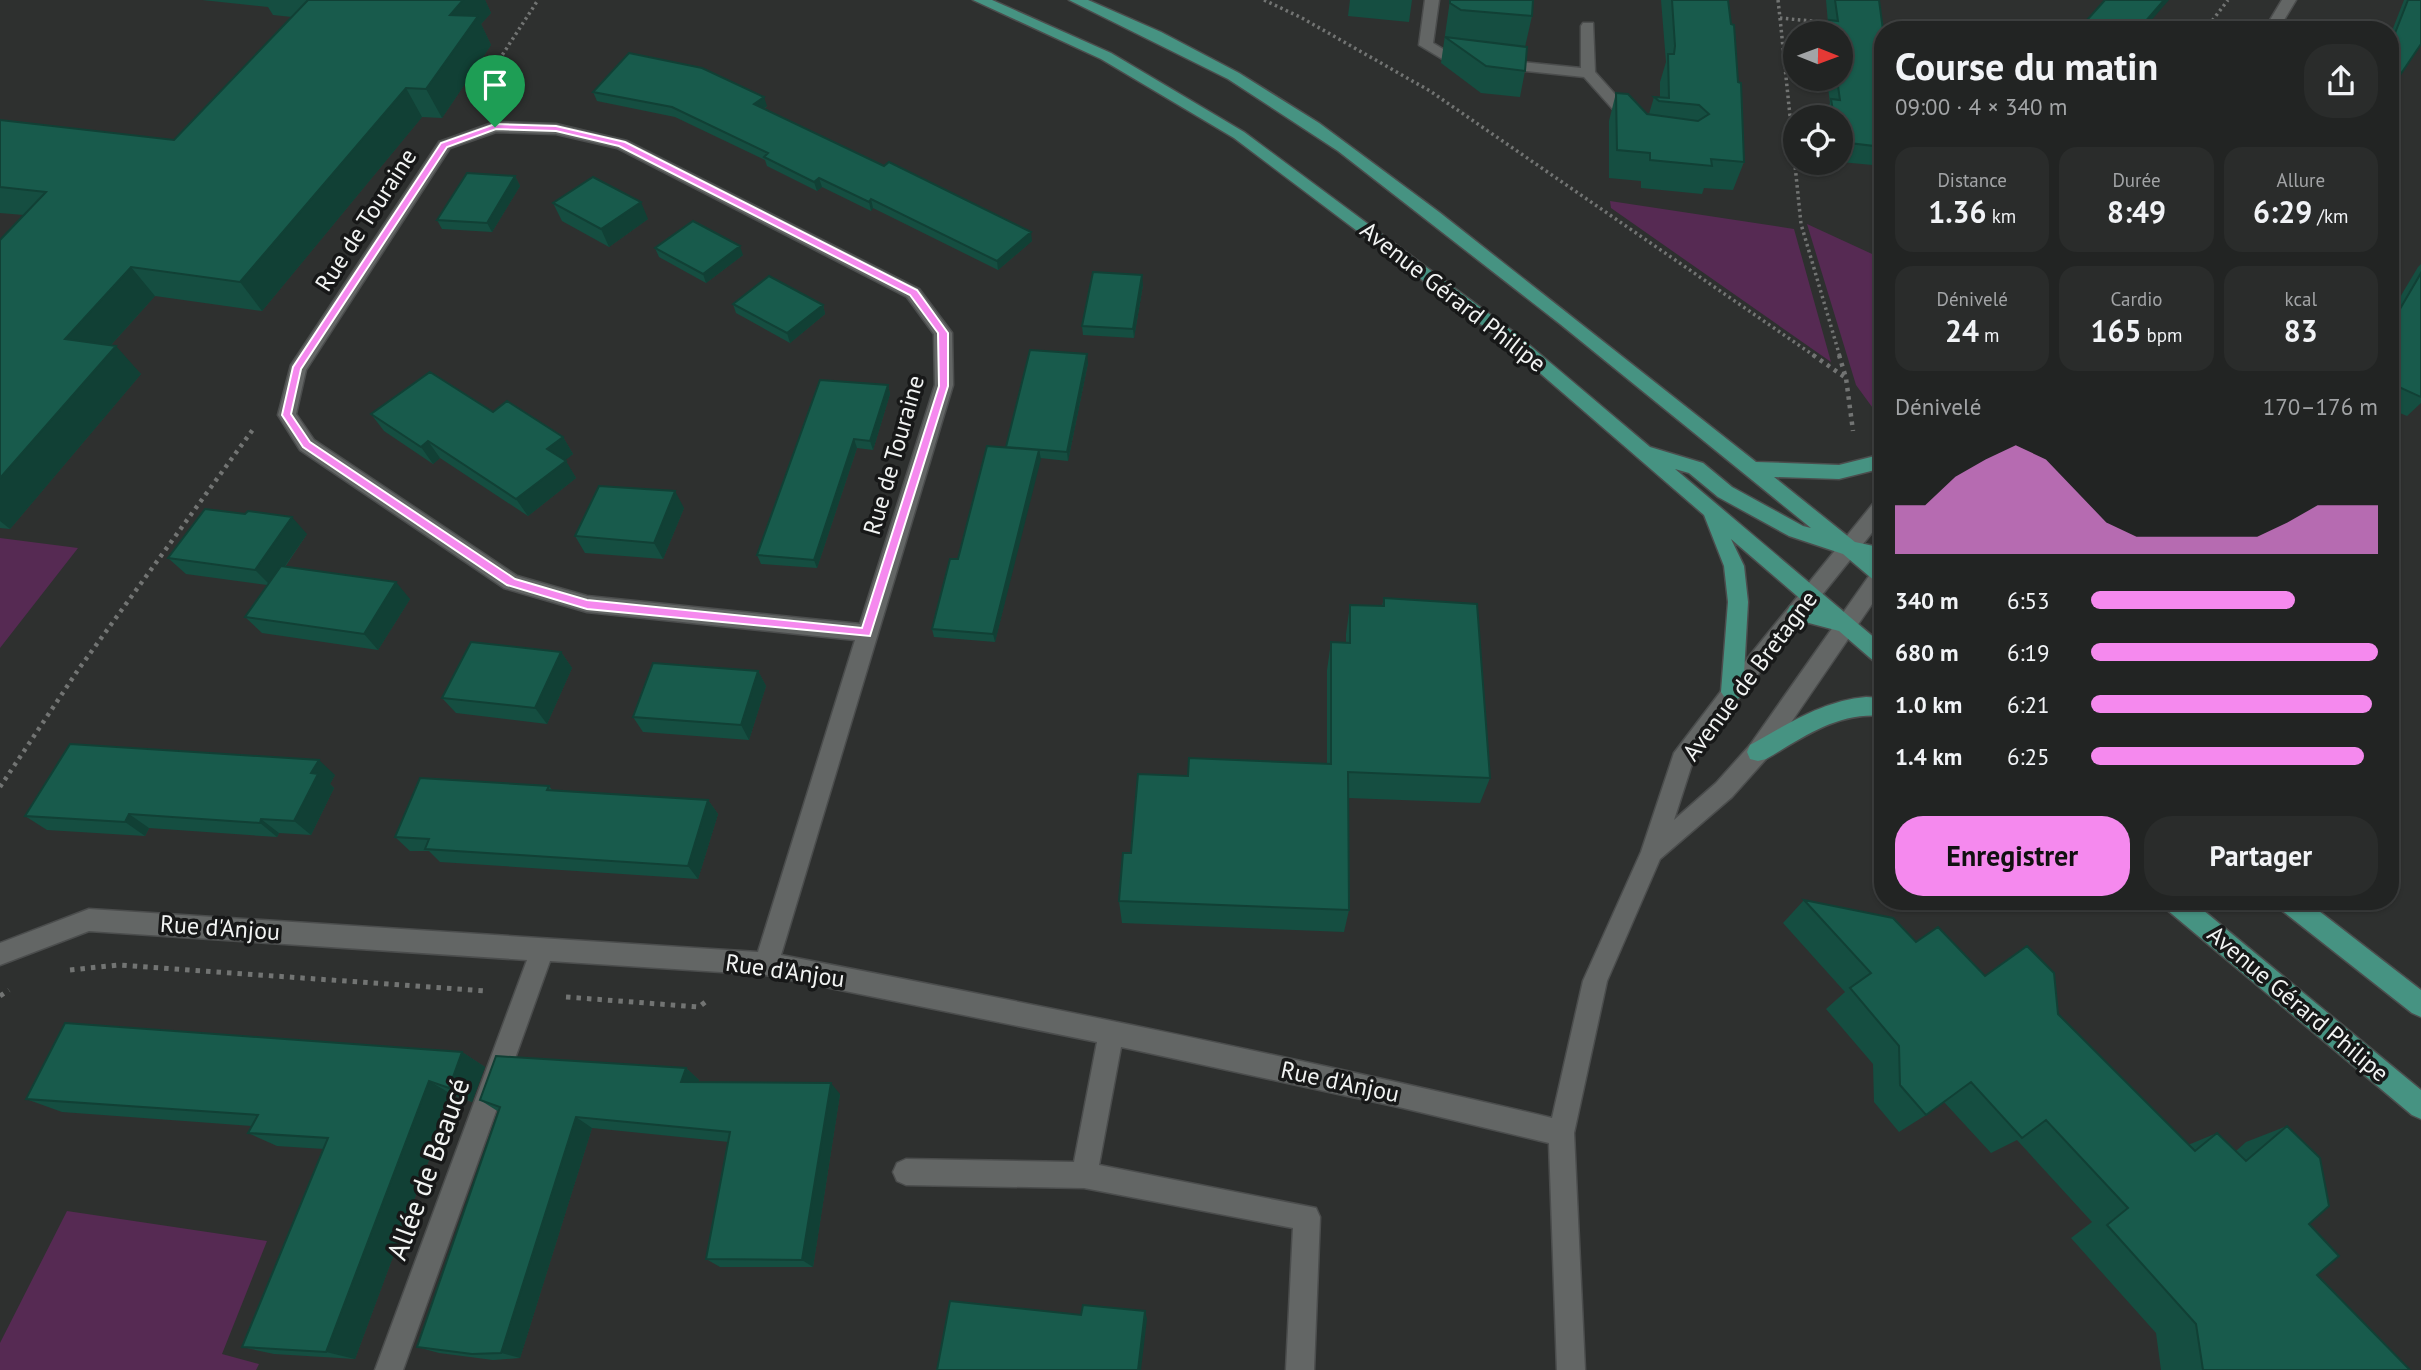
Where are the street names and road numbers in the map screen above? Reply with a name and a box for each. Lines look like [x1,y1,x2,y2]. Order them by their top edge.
street label: Rue de Touraine [308,142,423,297]
street label: Avenue Gérard Philipe [1354,214,1552,379]
street label: Rue de Touraine [856,372,931,538]
street label: Avenue de Bretagne [1675,584,1824,767]
street label: Rue d'Anjou [159,908,281,947]
street label: Avenue Gérard Philipe [2201,919,2395,1089]
street label: Rue d'Anjou [723,947,847,994]
street label: Rue d'Anjou [1278,1054,1402,1109]
street label: Allée de Beaucé [378,1073,478,1265]

